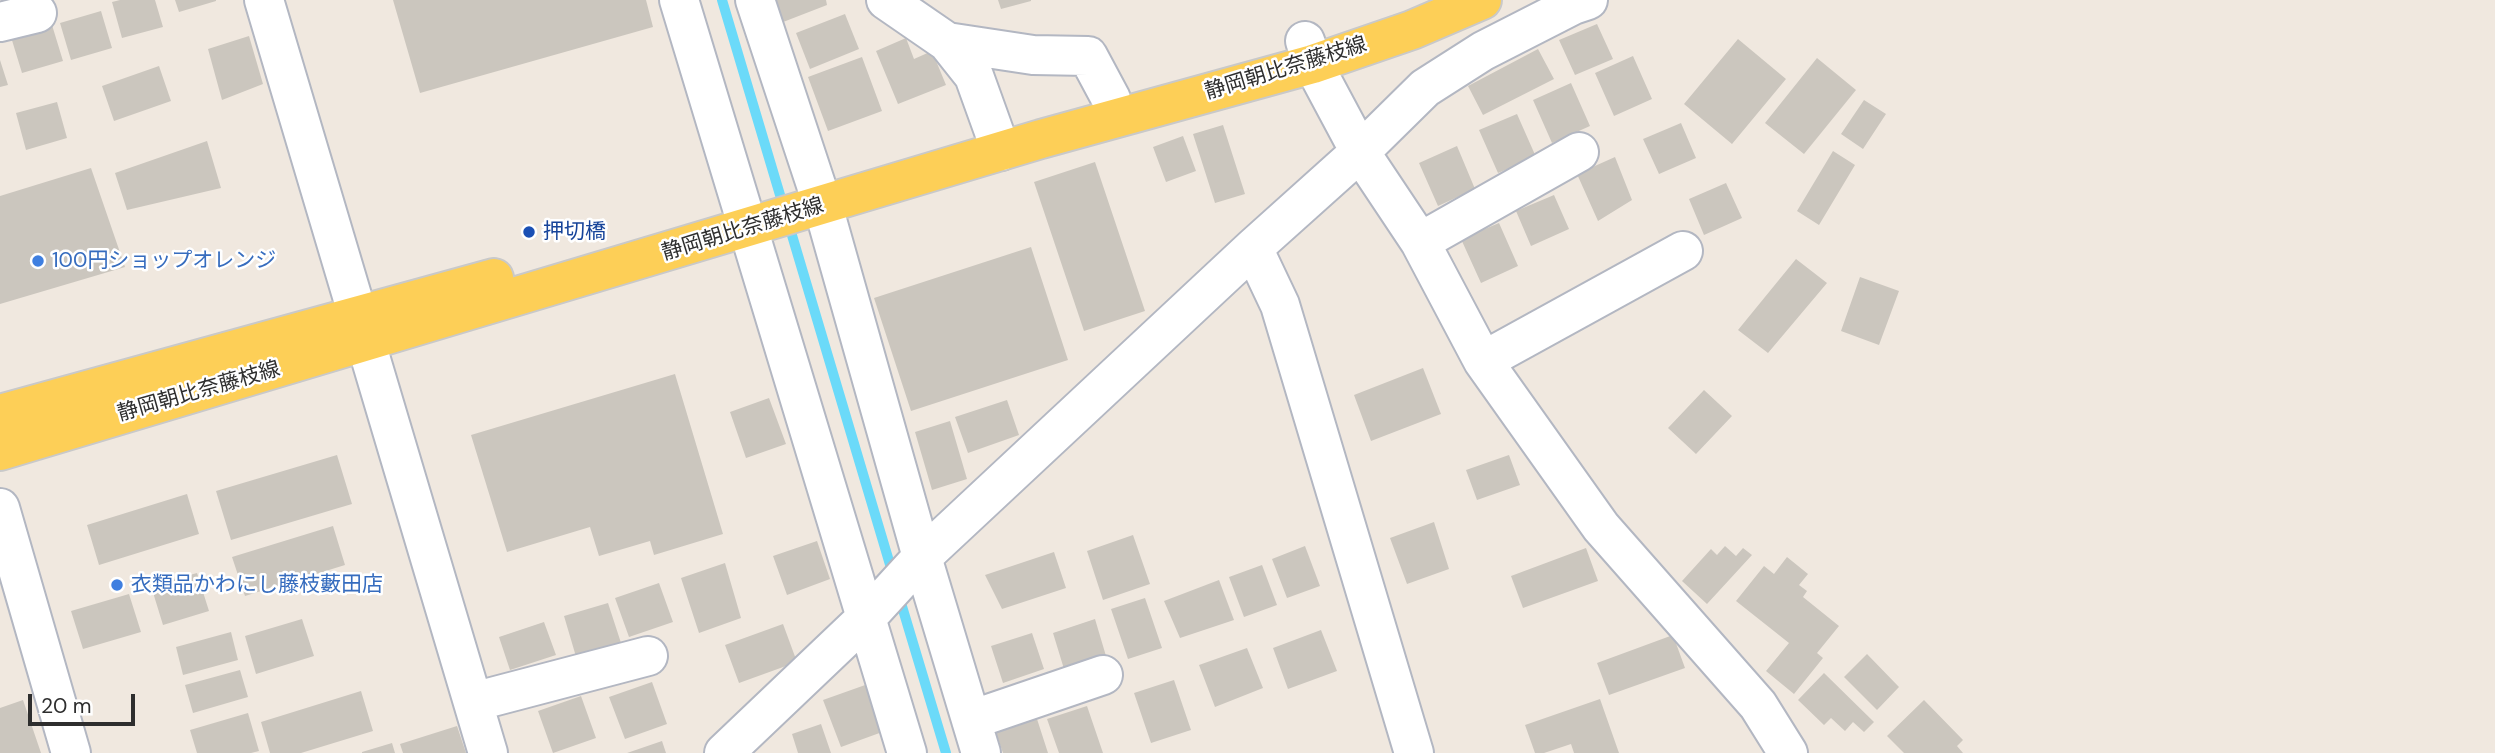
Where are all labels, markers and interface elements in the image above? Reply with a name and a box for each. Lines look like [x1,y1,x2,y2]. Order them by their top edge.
street label: 静岡朝比奈藤枝線 [1202,32,1370,106]
street label: 静岡朝比奈藤枝線 [659,193,827,267]
place label: 押切橋 [543,219,606,245]
marker: 押切橋 [521,224,537,240]
place label: 100円ショップオレンジ [52,248,276,274]
marker: 100円ショップオレンジ [30,253,46,269]
street label: 静岡朝比奈藤枝線 [115,357,283,427]
place label: 衣類品かわにし藤枝藪田店 [131,572,383,598]
marker: 衣類品かわにし藤枝藪田店 [109,577,125,593]
scale bar [32,680,138,724]
text: 20 m [41,692,92,720]

